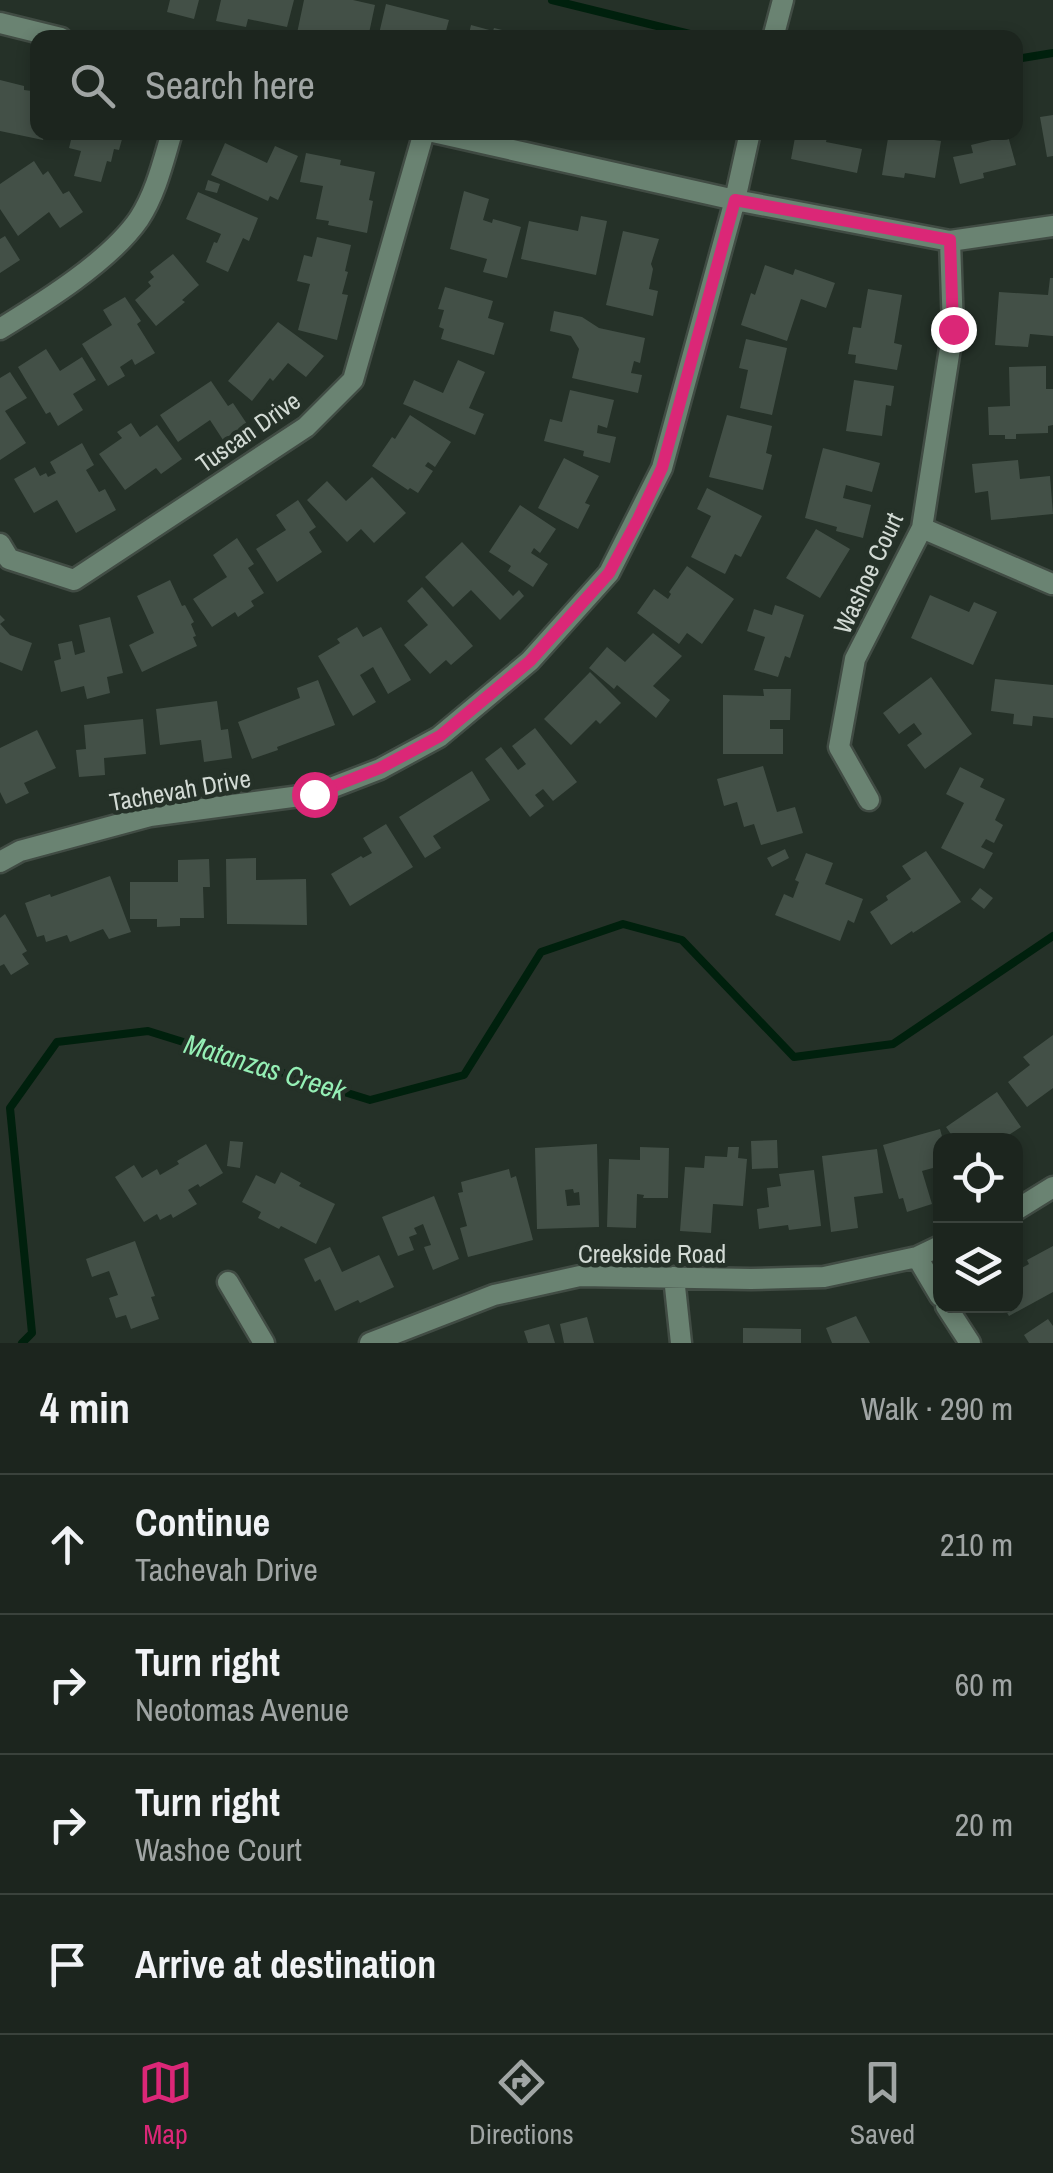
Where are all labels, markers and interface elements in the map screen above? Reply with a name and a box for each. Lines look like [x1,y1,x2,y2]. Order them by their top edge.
search box [30,30,1023,140]
icon: search [65,58,120,113]
text: Search here [145,60,315,111]
route end [931,307,977,353]
street label: Tuscan Drive [189,384,307,480]
street label: Washoe Court [825,507,911,639]
street label: Tachevah Drive [107,761,253,819]
route start [292,772,338,818]
water label: Matanzas Creek [180,1024,352,1110]
map controls [933,1133,1023,1313]
button: locate [933,1133,1023,1223]
button: layers [933,1223,1023,1313]
street label: Creekside Road [578,1237,726,1271]
text: 4 min [40,1380,130,1436]
text: Walk · 290 m [861,1387,1013,1430]
text: Continue [135,1497,270,1548]
icon: ahead [40,1517,95,1572]
text: 210 m [940,1523,1013,1566]
text: Tachevah Drive [135,1548,318,1591]
text: Turn right [135,1637,280,1688]
icon: right [40,1657,95,1712]
text: 60 m [955,1663,1013,1706]
text: Neotomas Avenue [135,1688,349,1731]
text: Turn right [135,1777,280,1828]
icon: right [40,1797,95,1852]
text: 20 m [955,1803,1013,1846]
text: Washoe Court [135,1828,302,1871]
icon: arrive [40,1937,95,1992]
text: Arrive at destination [135,1939,436,1990]
tab: Map [138,2055,193,2153]
tab: Directions [469,2055,574,2153]
tab: Saved [850,2055,915,2153]

